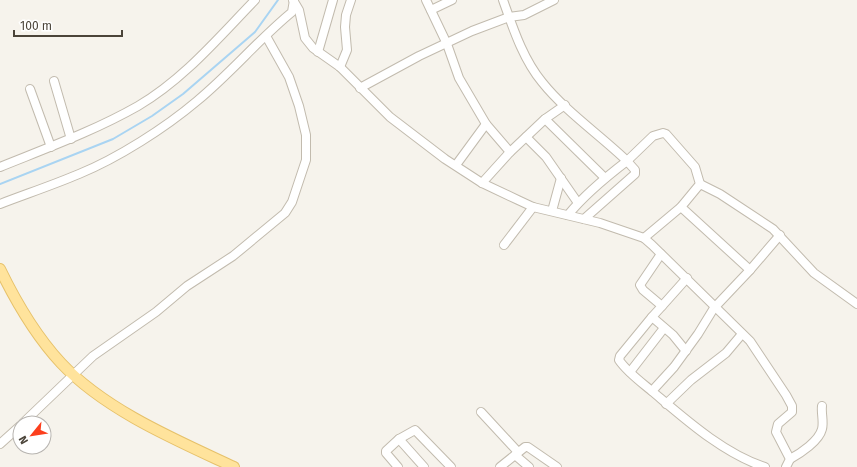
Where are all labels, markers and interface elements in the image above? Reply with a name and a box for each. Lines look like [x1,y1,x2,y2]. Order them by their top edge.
scale bar [14,12,122,38]
text: 100 m [20,19,52,33]
north arrow [12,415,52,455]
text: N [16,433,31,446]

